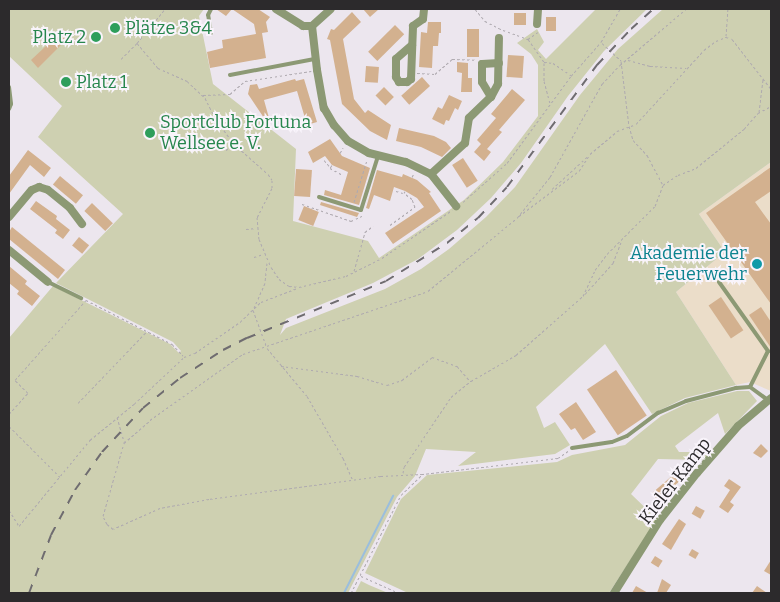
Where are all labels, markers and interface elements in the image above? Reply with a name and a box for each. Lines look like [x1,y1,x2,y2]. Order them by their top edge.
place label: Plätze 3&4 [125,17,212,39]
marker: Plätze 3&4 [109,22,121,34]
place label: Platz 2 [32,26,86,48]
marker: Platz 2 [90,31,102,43]
place label: Platz 1 [76,71,127,93]
marker: Platz 1 [60,76,72,88]
place label: Sportclub Fortuna Wellsee e. V. [160,112,311,154]
marker: Sportclub Fortuna Wellsee e. V. [144,127,156,139]
place label: Akademie der Feuerwehr [630,243,747,286]
marker: Akademie der Feuerwehr [751,258,763,270]
street label: Kieler Kamp [634,433,716,529]

